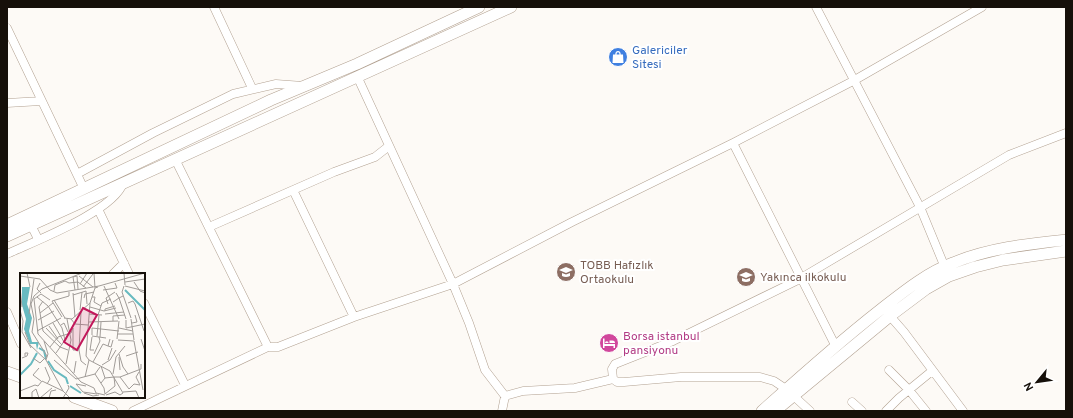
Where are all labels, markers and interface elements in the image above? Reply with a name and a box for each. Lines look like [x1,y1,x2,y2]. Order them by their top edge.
place label: Galericiler Sitesi [632,43,688,73]
shop icon: Galericiler Sitesi [607,46,629,68]
place label: TOBB Hafızlık Ortaokulu [580,258,654,288]
school or university icon: TOBB Hafızlık Ortaokulu [555,261,577,283]
school or university icon: Yakınca ilkokulu [735,266,757,288]
place label: Yakınca ilkokulu [760,270,846,286]
inset map [20,273,145,398]
place label: Borsa istanbul pansiyonu [623,329,700,359]
hotel icon: Borsa istanbul pansiyonu [598,332,620,354]
north arrow [1017,362,1057,402]
text: N [1021,380,1037,393]

